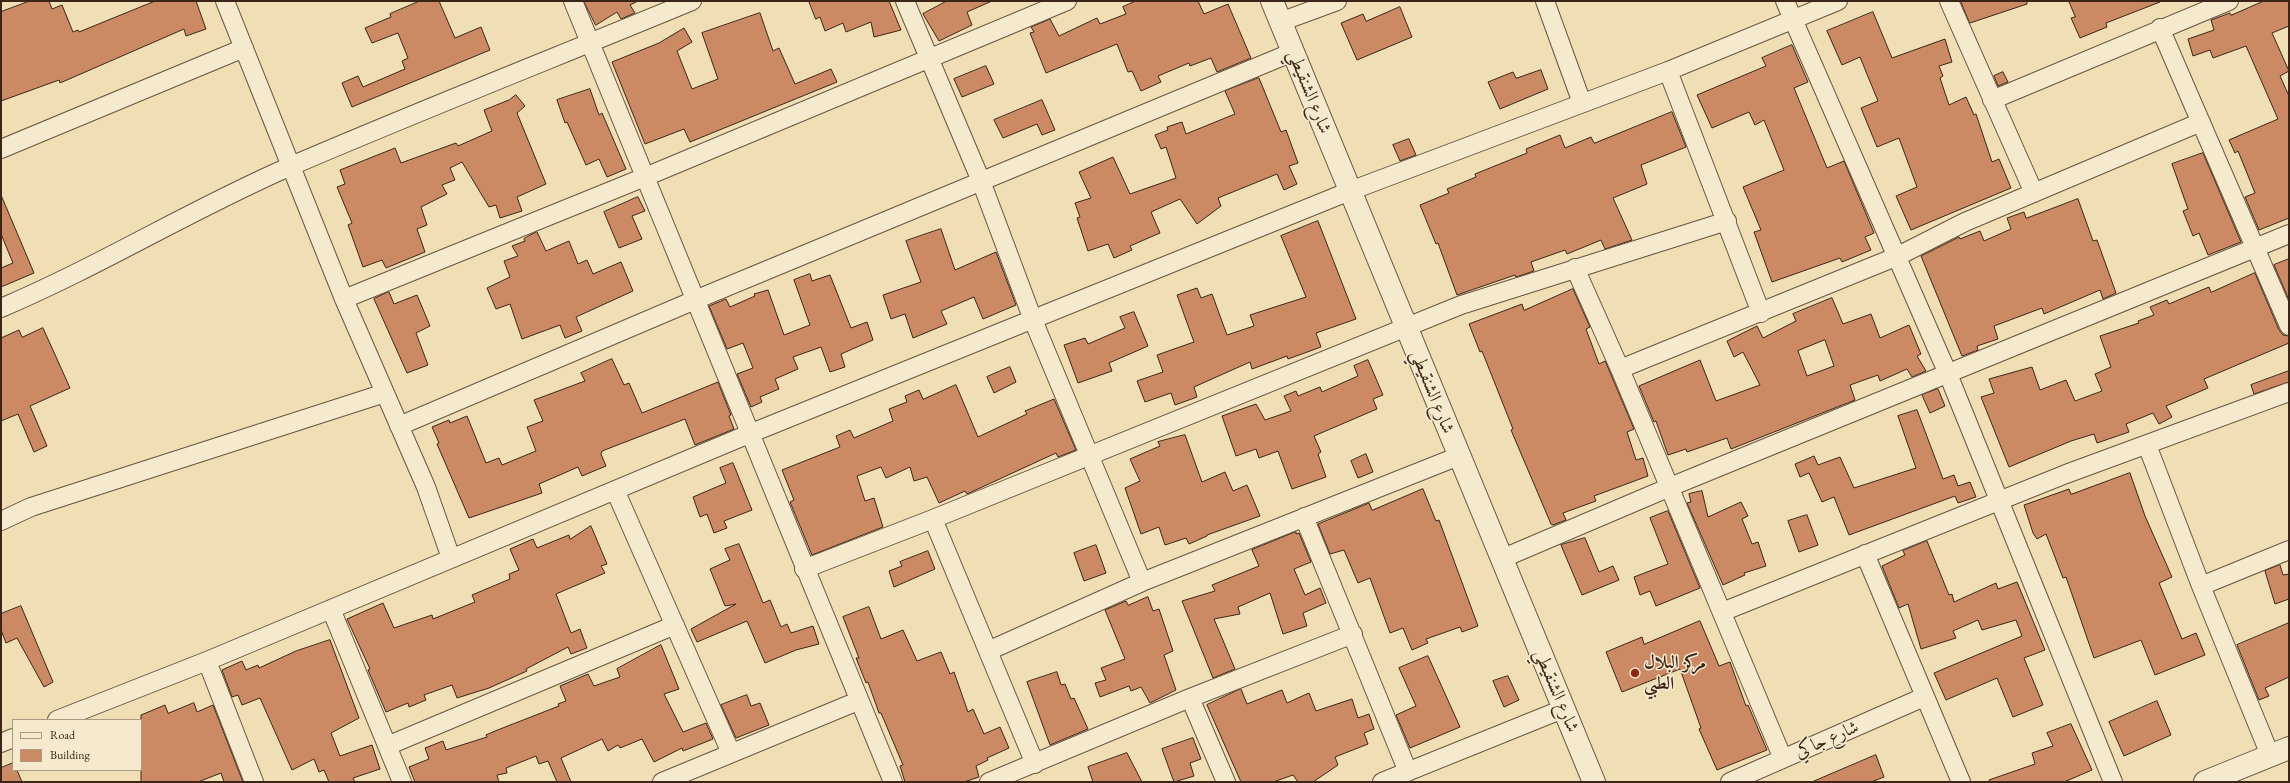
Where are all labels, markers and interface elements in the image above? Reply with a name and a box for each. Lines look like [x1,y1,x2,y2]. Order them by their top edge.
street label: شارع الشنقيطي [1282,47,1336,137]
street label: شارع الشنقيطي [1405,347,1459,437]
street label: شارع الشنقيطي [1529,646,1583,736]
place label: مركز البلال الطبي [1644,652,1706,694]
marker: مركز البلال الطبي [1629,667,1641,679]
street label: شارع جاكي [1792,716,1862,764]
legend [12,719,142,771]
text: Road [50,727,75,743]
text: Building [50,747,90,763]

